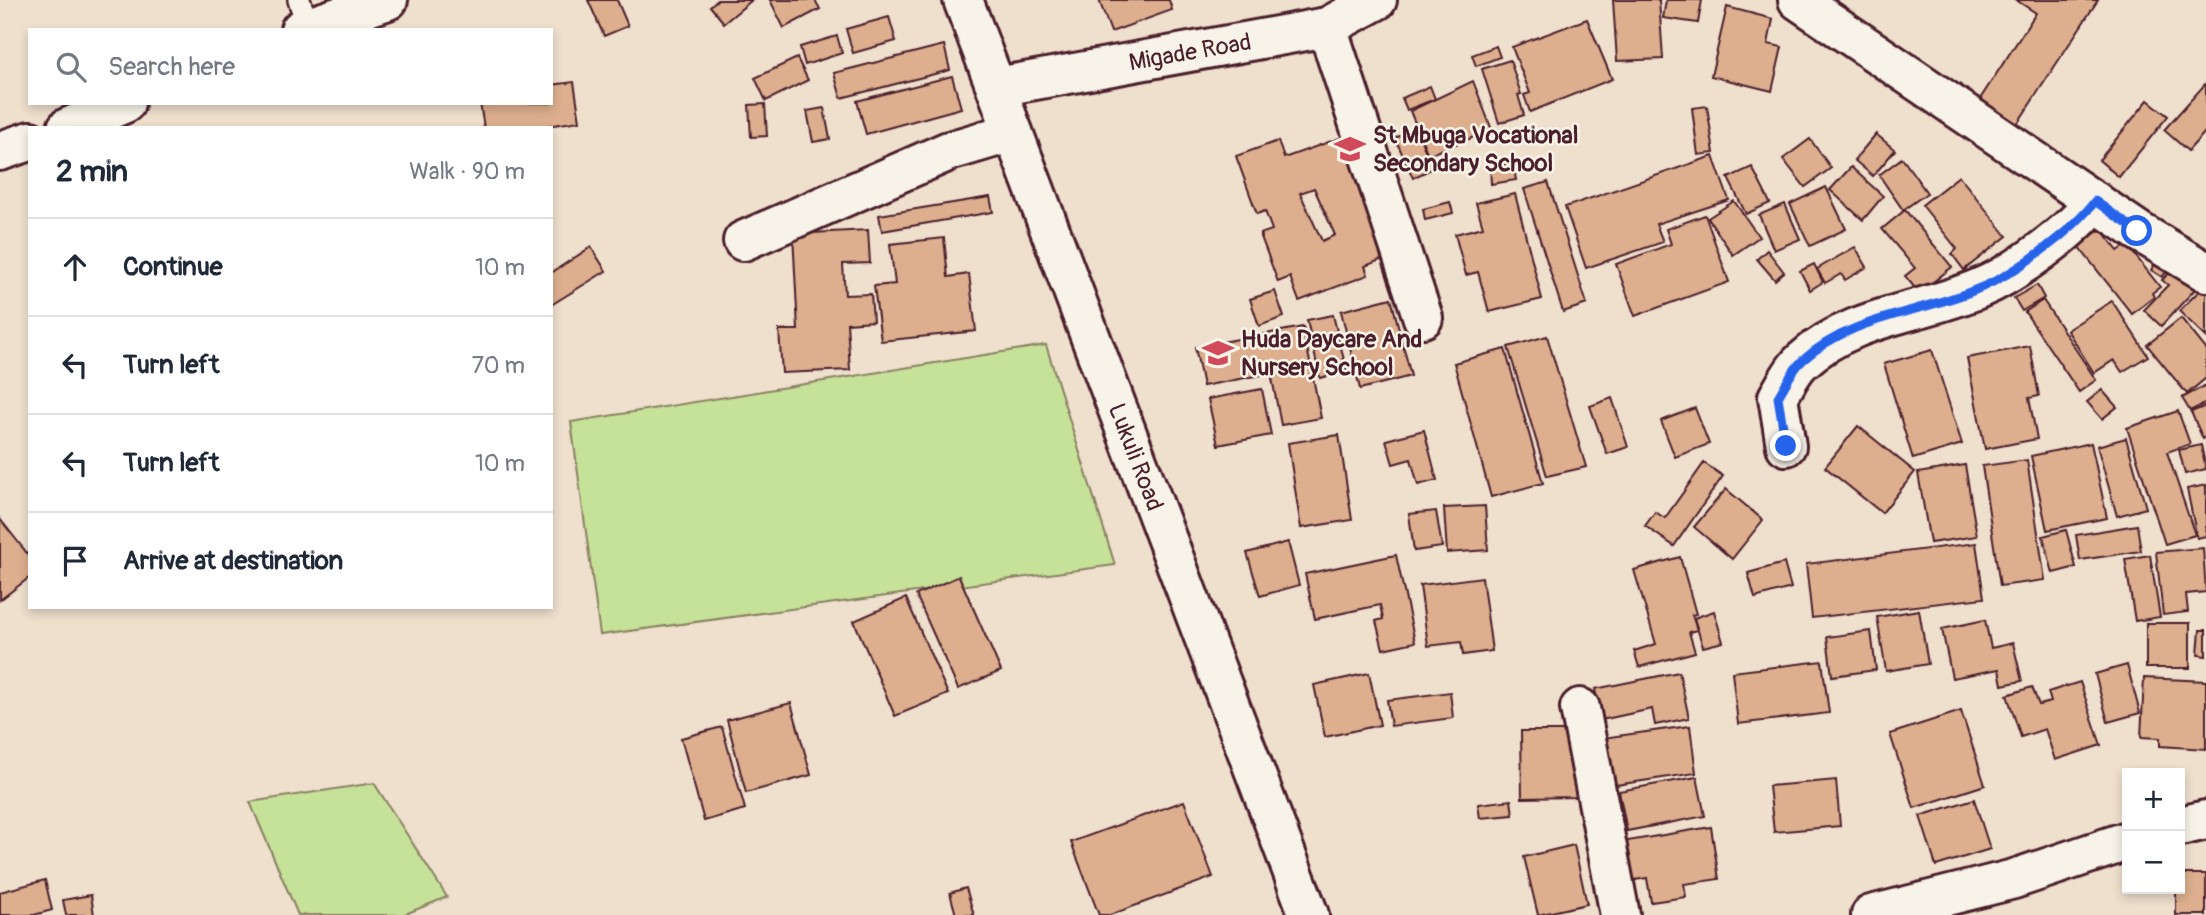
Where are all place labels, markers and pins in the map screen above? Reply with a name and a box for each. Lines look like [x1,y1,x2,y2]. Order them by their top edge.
place label: St Mbuga Vocational Secondary School [1373,121,1578,178]
school or university icon: St Mbuga Vocational Secondary School [1333,132,1367,166]
place label: Huda Daycare And Nursery School [1241,325,1422,382]
school or university icon: Huda Daycare And Nursery School [1201,336,1235,370]

